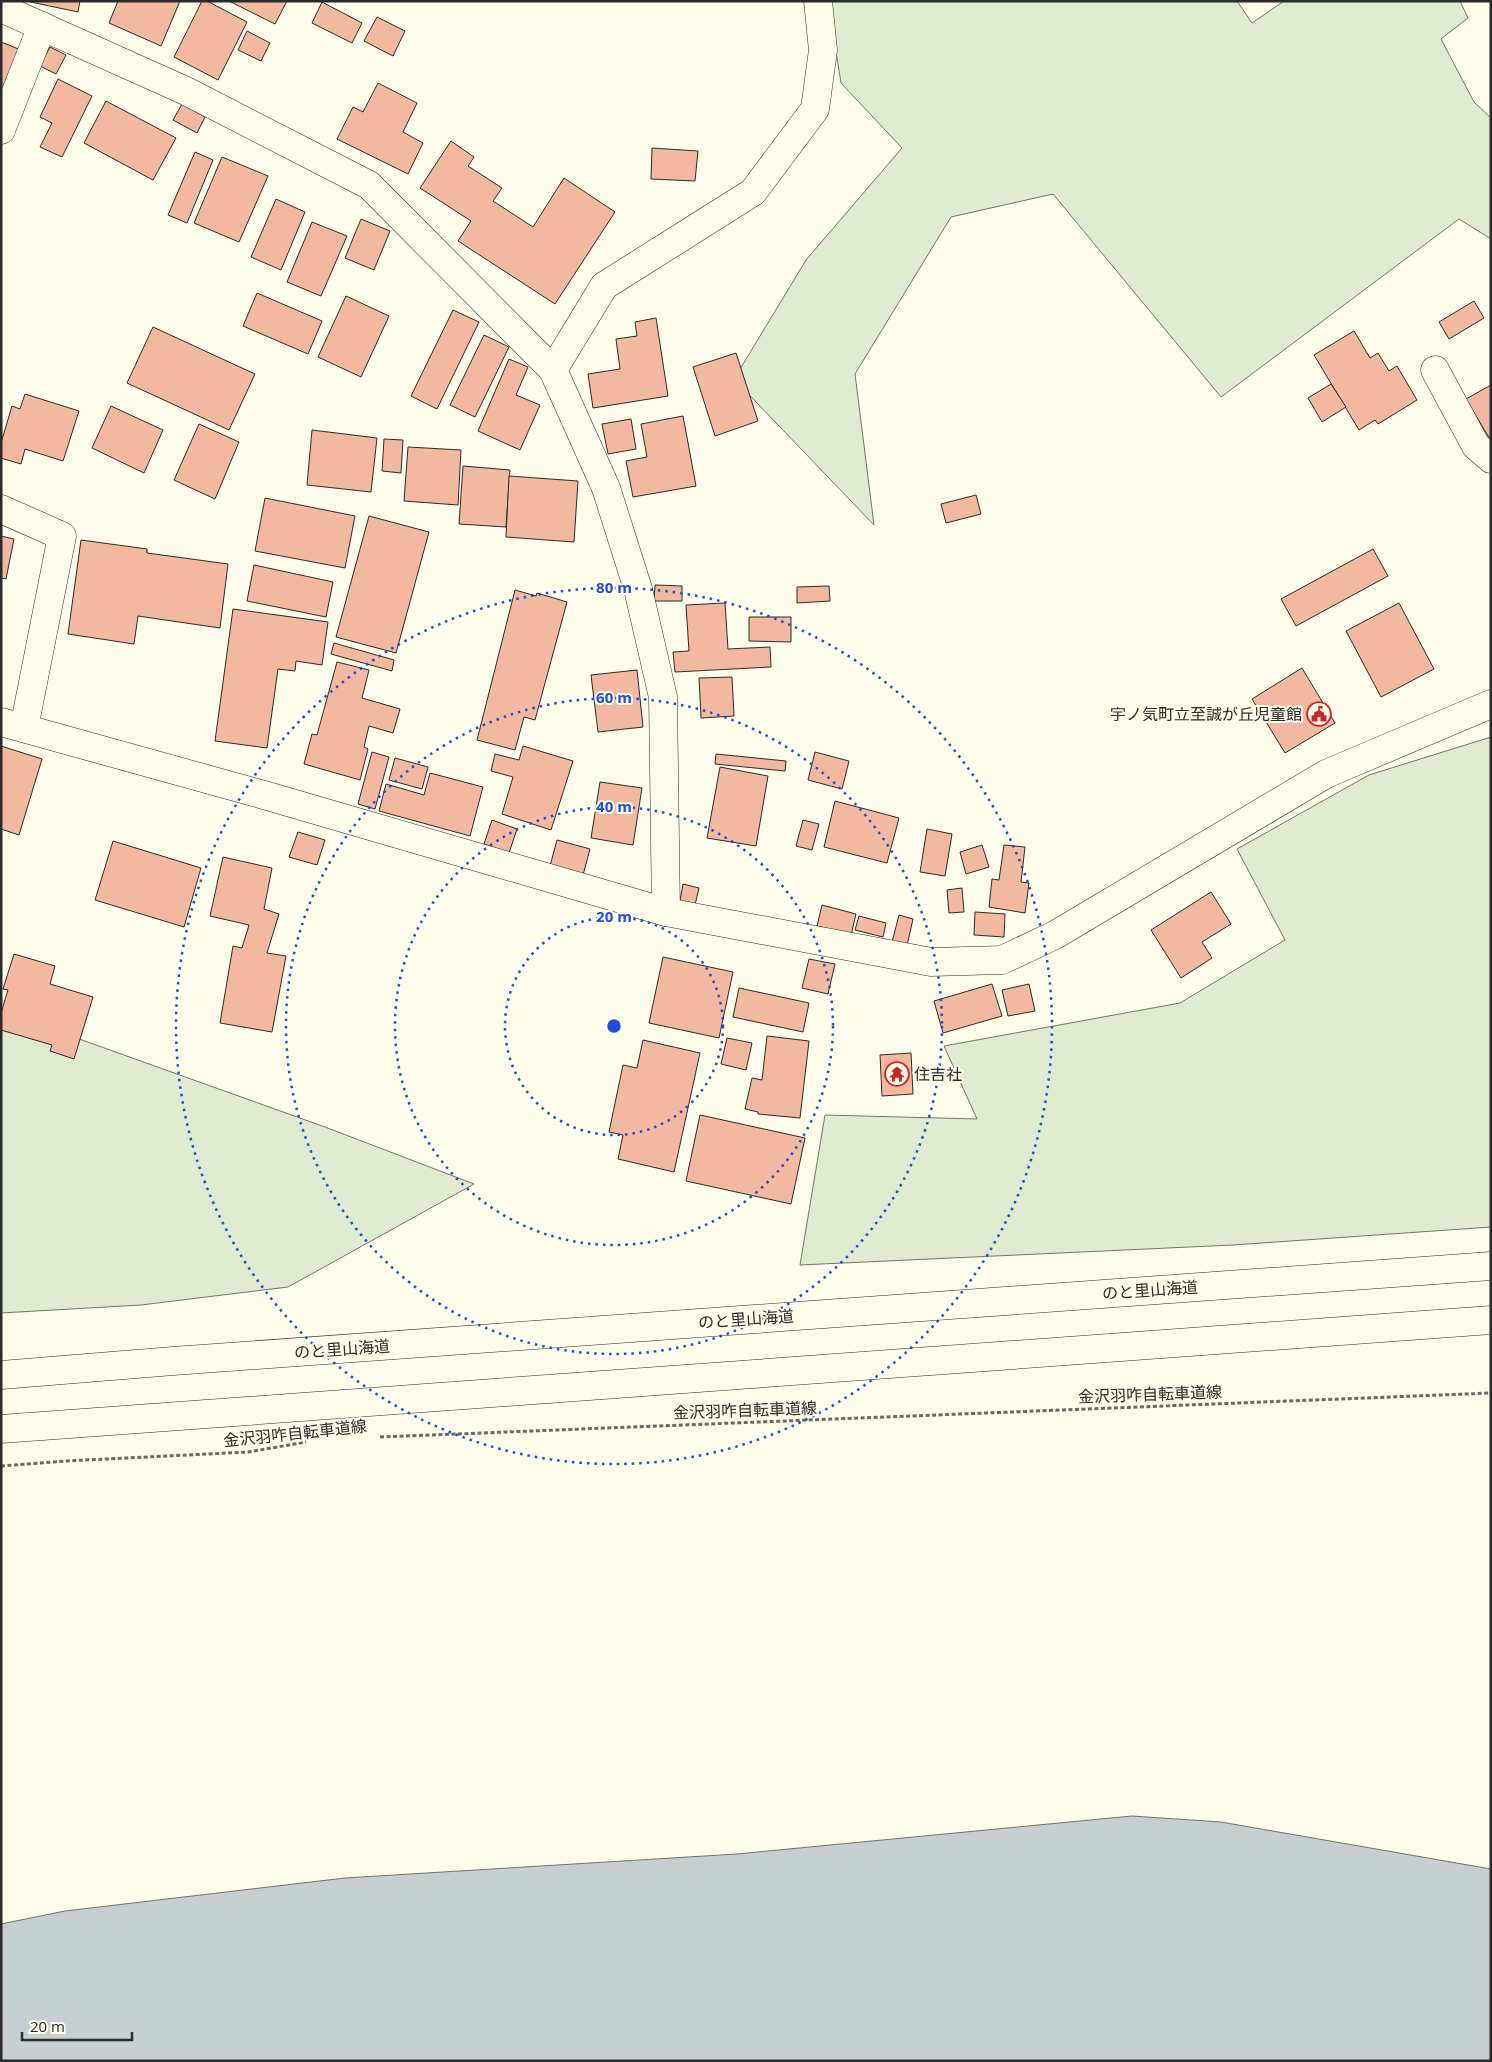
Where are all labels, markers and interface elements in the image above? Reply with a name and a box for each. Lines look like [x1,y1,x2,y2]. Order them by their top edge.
text: 80 m [596,577,632,597]
text: 60 m [596,687,632,707]
public building icon: 宇ノ気町立至誠が丘児童館 [1306,701,1332,727]
place label: 宇ノ気町立至誠が丘児童館 [1110,703,1302,725]
text: 40 m [596,796,632,816]
text: 20 m [596,906,632,926]
centre of rings [605,1017,623,1035]
temple icon: 住吉社 [884,1061,910,1087]
place label: 住吉社 [914,1063,962,1085]
street label: のと里山海道 [1101,1276,1199,1304]
street label: のと里山海道 [697,1305,795,1333]
street label: のと里山海道 [293,1335,391,1363]
street label: 金沢羽咋自転車道線 [1078,1380,1222,1408]
street label: 金沢羽咋自転車道線 [673,1396,817,1424]
street label: 金沢羽咋自転車道線 [222,1415,368,1451]
scale bar [22,2010,132,2042]
text: 20 m [30,2016,65,2036]

